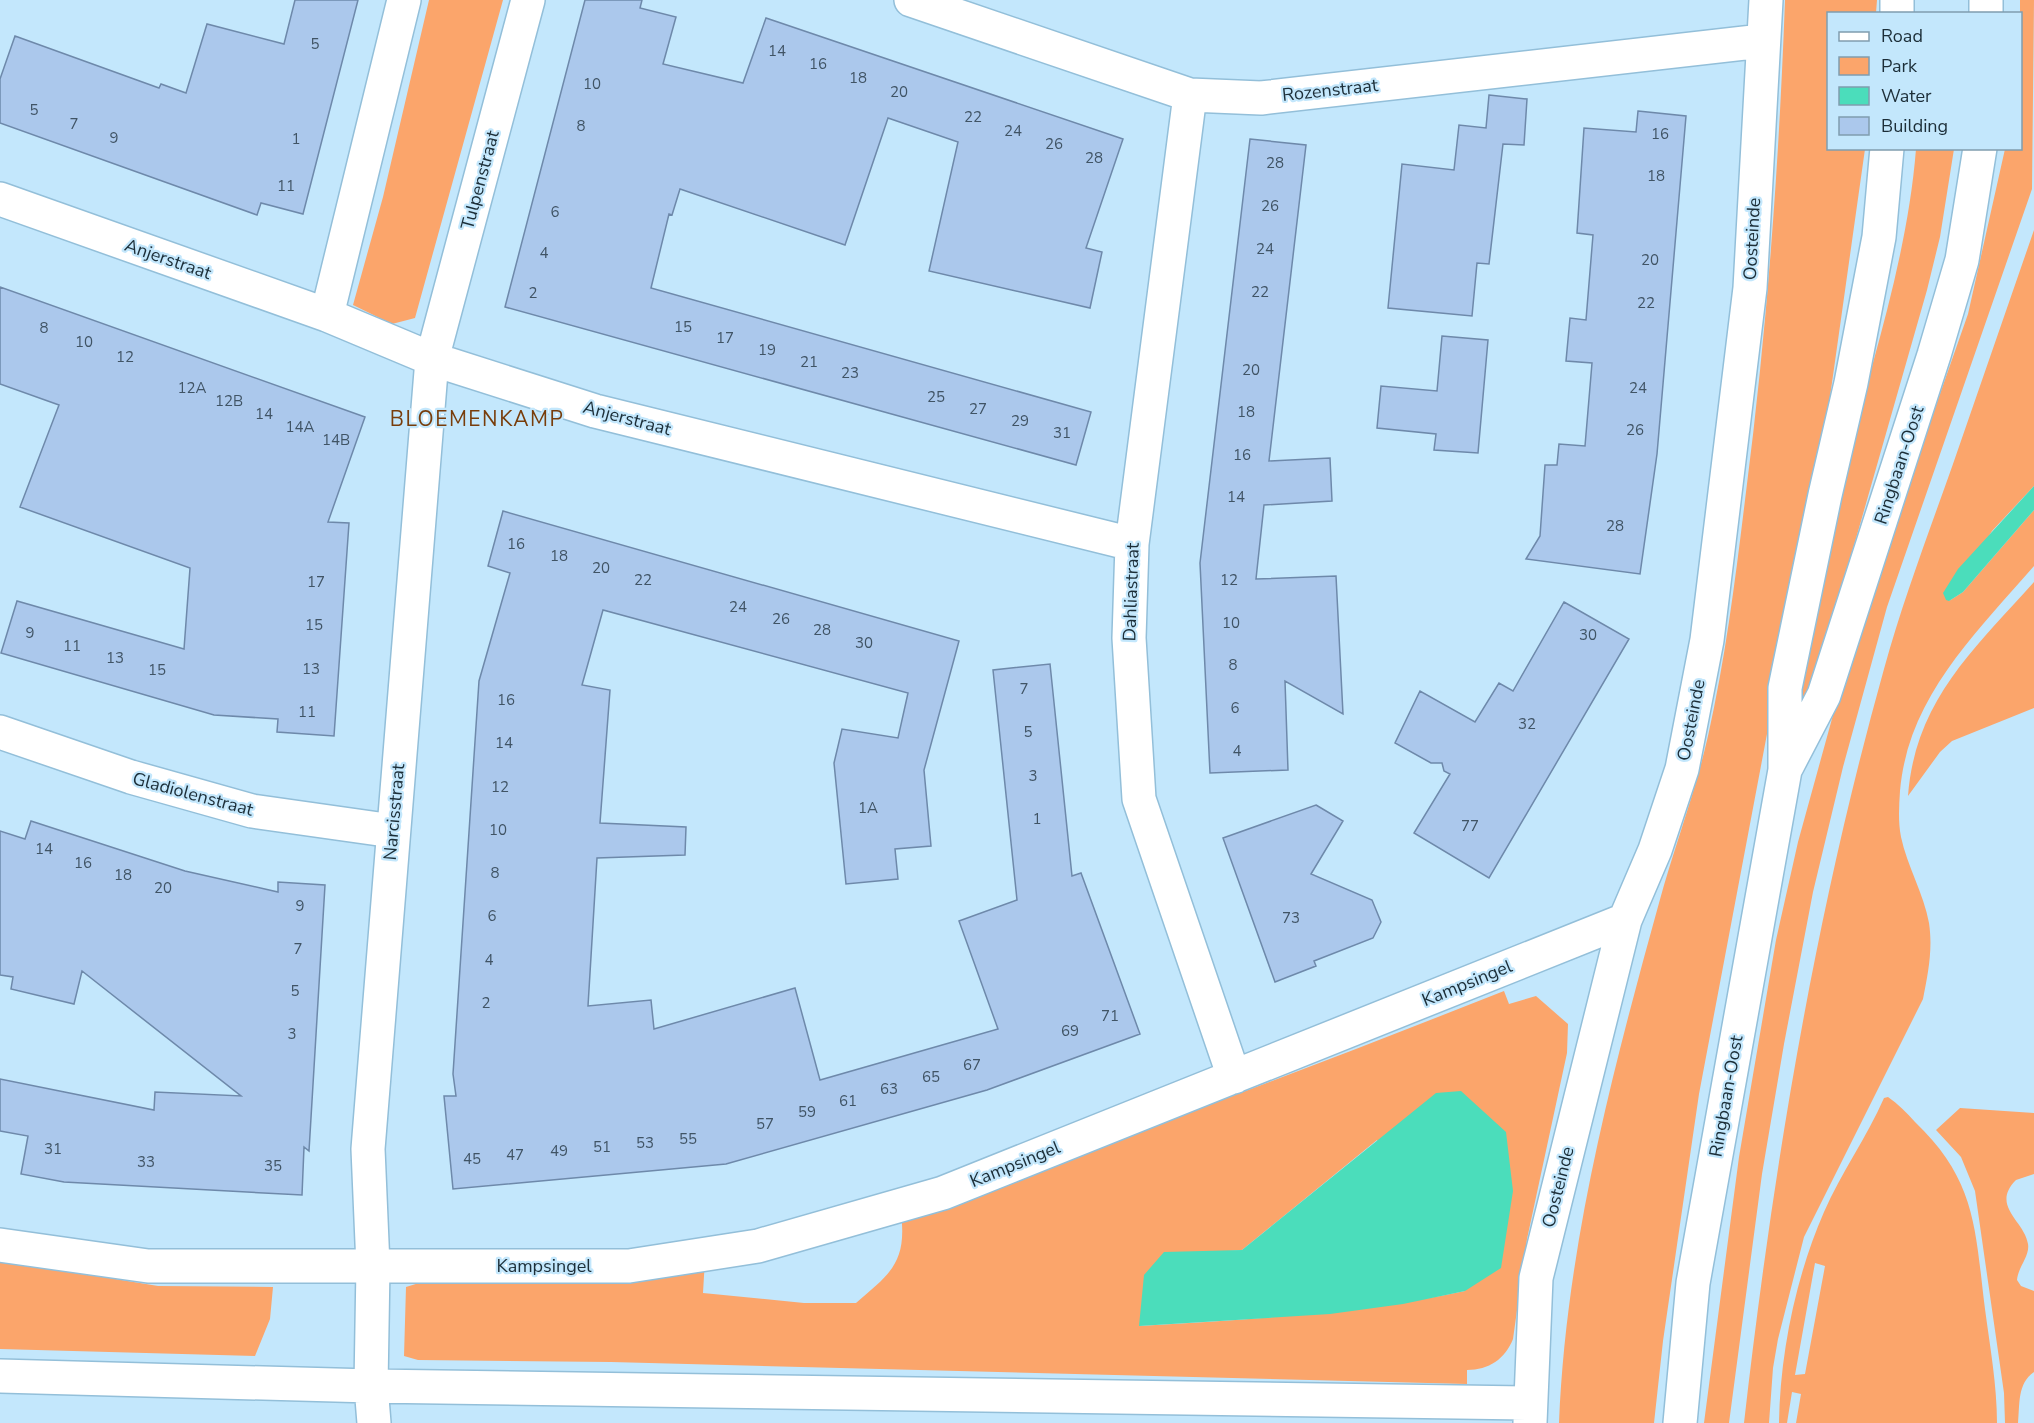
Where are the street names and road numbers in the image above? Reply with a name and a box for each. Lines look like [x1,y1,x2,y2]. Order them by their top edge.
street label: Rozenstraat [1281,73,1380,107]
street label: Tulpenstraat [455,127,505,232]
street label: Oosteinde [1738,197,1766,281]
street label: Anjerstraat [121,233,215,285]
street label: Anjerstraat [580,395,674,441]
street label: Ringbaan-Oost [1869,402,1930,527]
street label: Dahliastraat [1117,542,1145,642]
street label: Oosteinde [1671,677,1711,763]
street label: Narcisstraat [378,762,410,861]
street label: Gladiolenstraat [130,766,257,822]
street label: Kampsingel [1418,954,1516,1012]
street label: Ringbaan-Oost [1703,1033,1749,1159]
street label: Kampsingel [966,1135,1064,1193]
street label: Oosteinde [1536,1144,1580,1230]
street label: Kampsingel [496,1254,592,1278]

